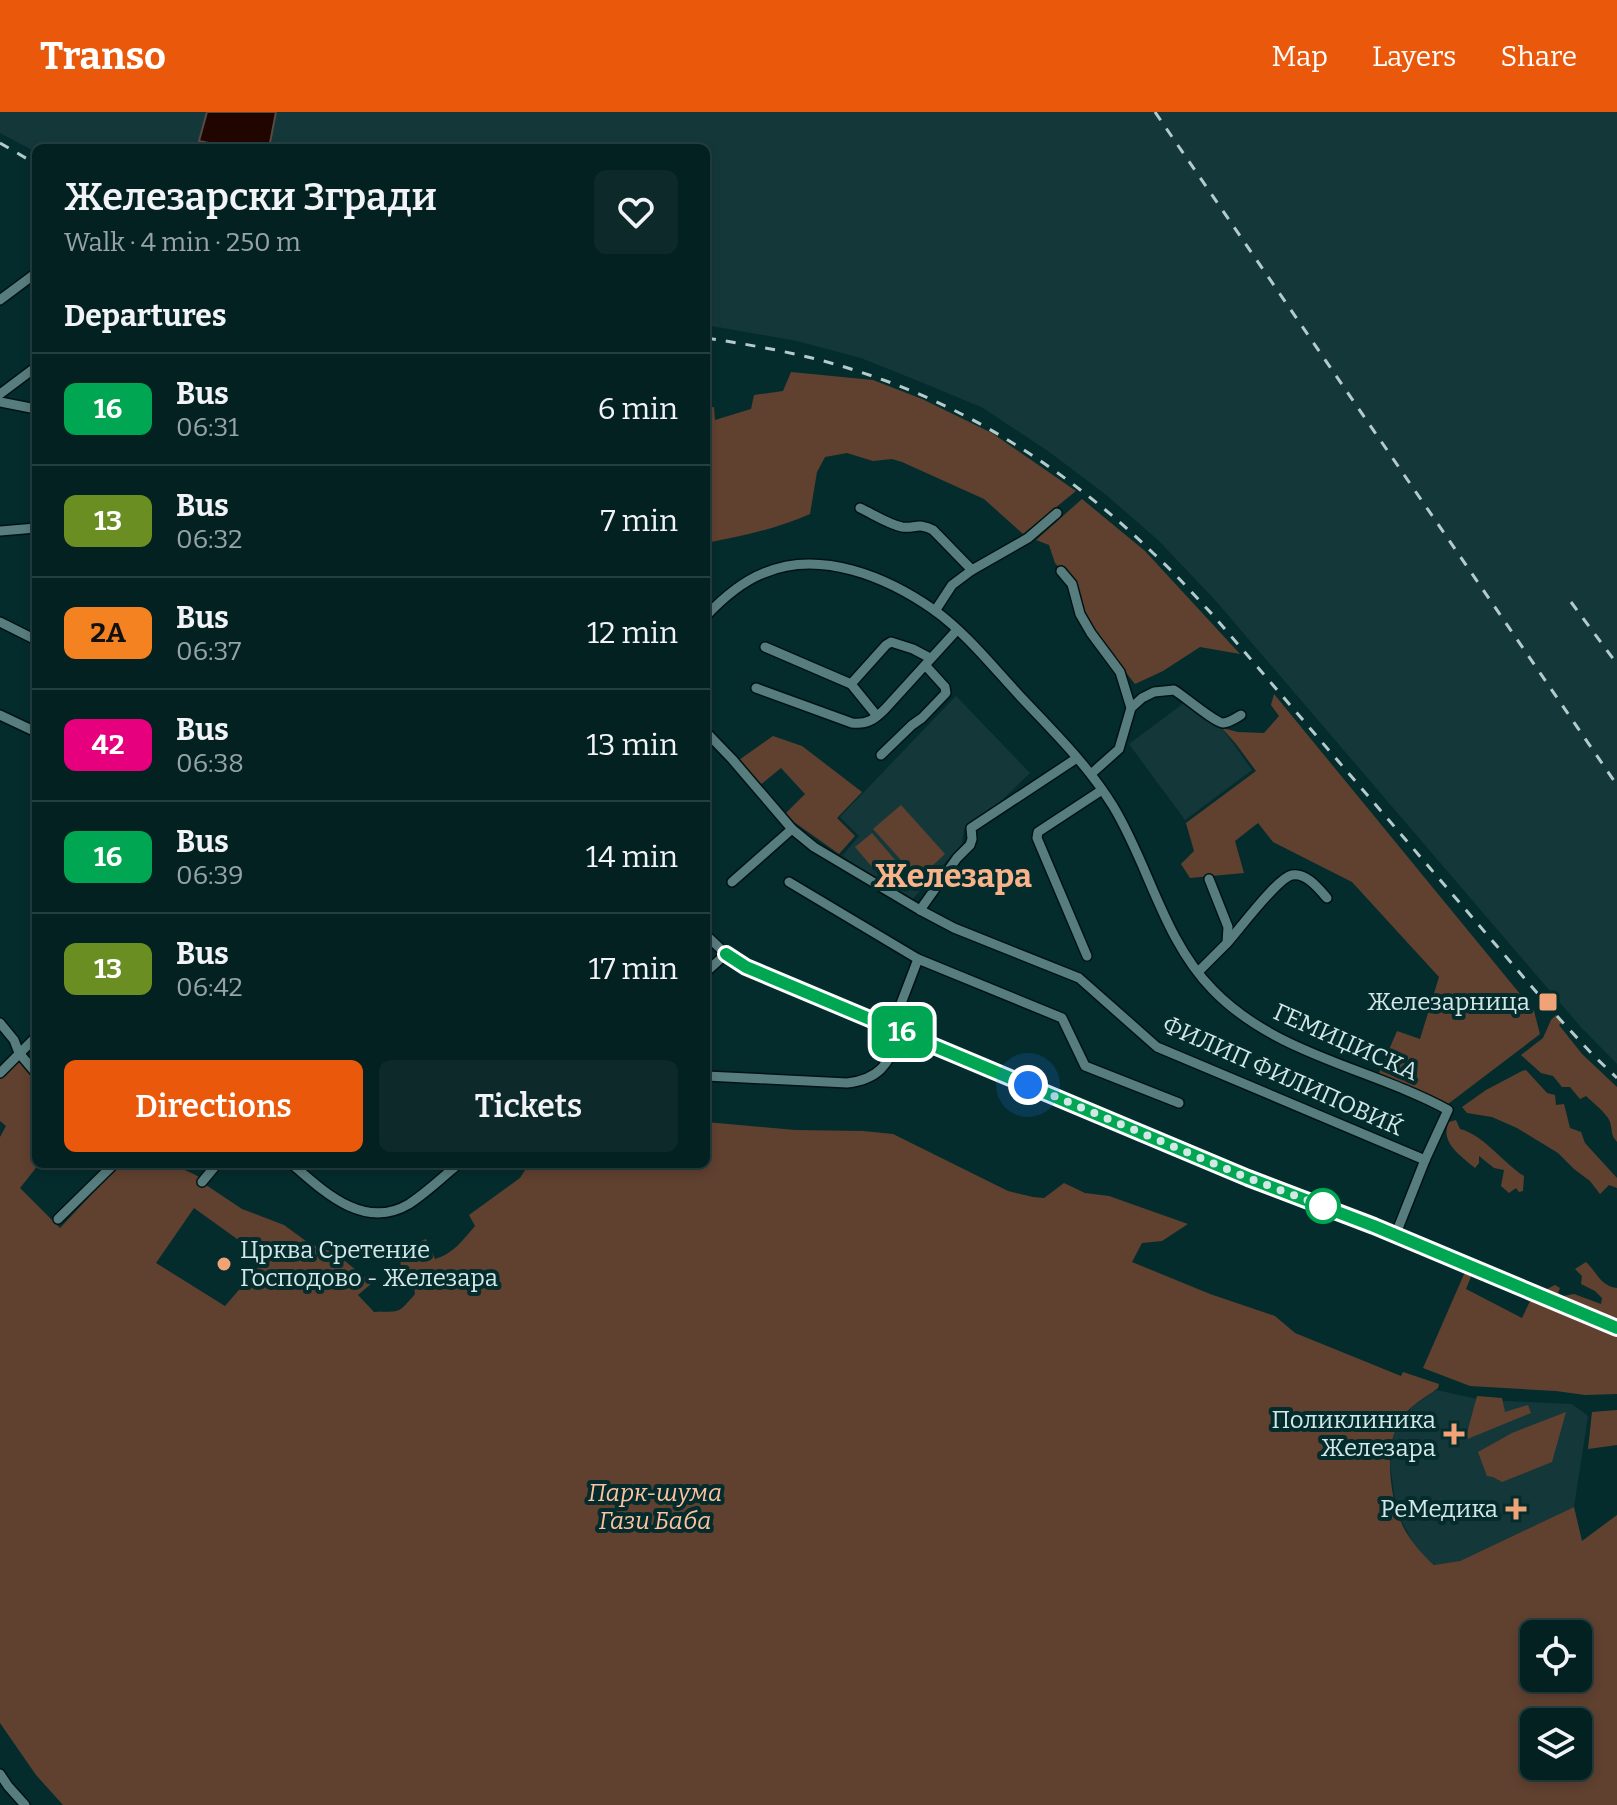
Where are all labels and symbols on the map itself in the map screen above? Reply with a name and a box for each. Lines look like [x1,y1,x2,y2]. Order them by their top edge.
district label: Железара [874,857,1032,895]
place label: Железарница [1367,988,1530,1016]
marker: Железарница [1537,991,1559,1013]
street label: ГЕМИЏИСКА [1269,998,1423,1086]
line badge: 16 [866,1006,938,1058]
street label: ФИЛИП ФИЛИПОВИЌ [1158,1009,1408,1142]
your location [1008,1065,1048,1105]
unlabelled marker [1306,1189,1340,1223]
place label: Црква Сретение Господово - Железара [240,1236,498,1292]
marker: Црква Сретение Господово - Железара [215,1255,233,1273]
place label: Поликлиника Железара [1272,1406,1436,1462]
marker: Поликлиника Железара [1443,1423,1465,1445]
park label: Парк-шума Гази Баба [588,1479,722,1535]
place label: РеМедика [1380,1495,1498,1523]
marker: РеМедика [1505,1498,1527,1520]

